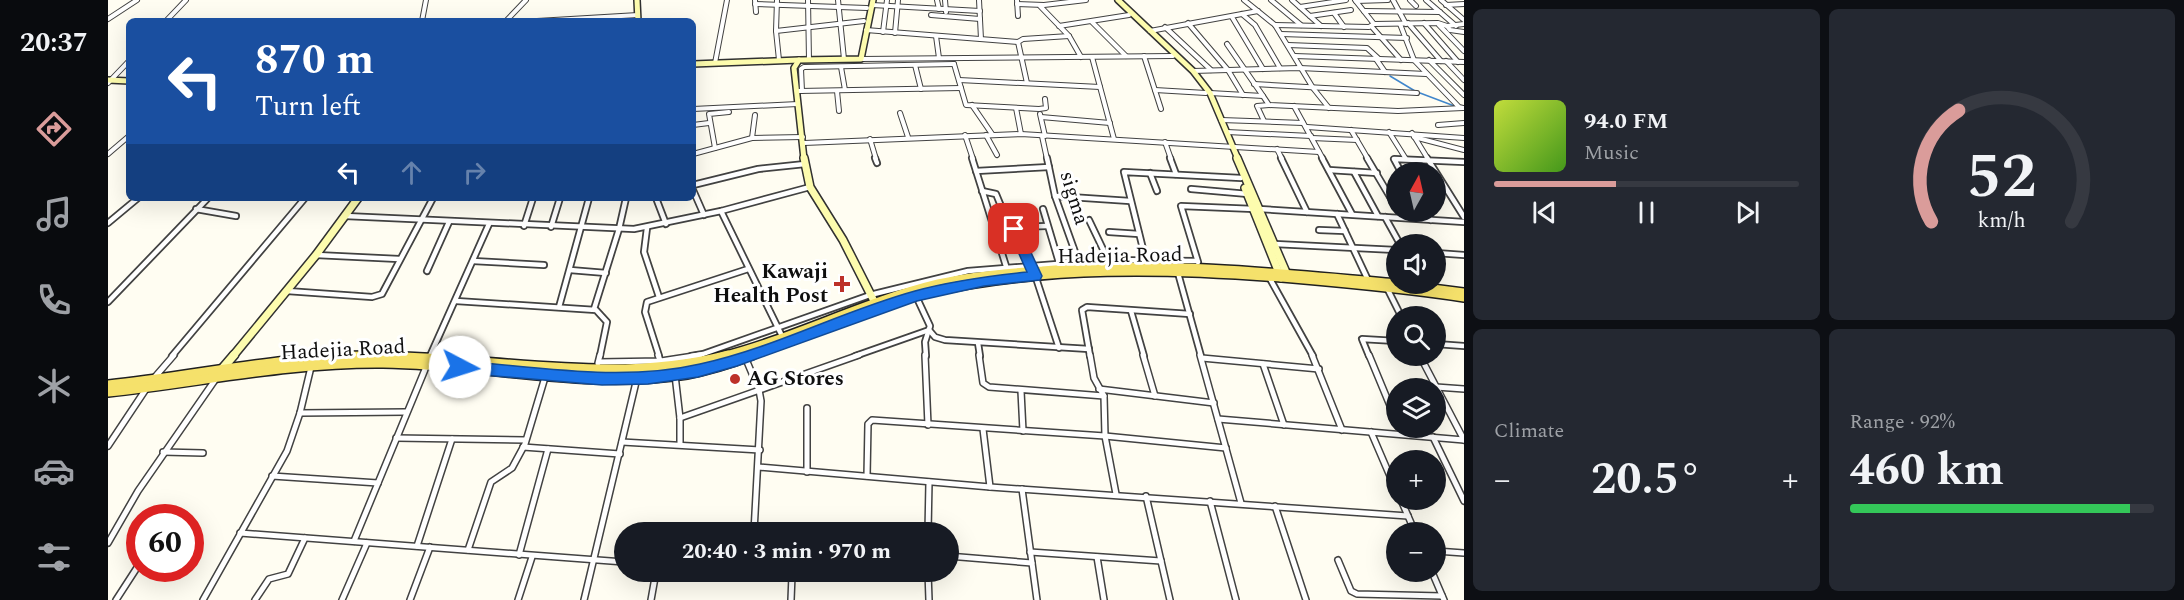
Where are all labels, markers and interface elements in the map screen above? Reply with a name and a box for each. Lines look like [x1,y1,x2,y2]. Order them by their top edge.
text: 20:37 [20,22,88,64]
text: 870 m [255,29,374,92]
icon: left [156,42,234,120]
text: Turn left [255,86,361,128]
text: 94.0 FM [1584,105,1668,138]
icon: directions [33,108,75,150]
text: 52 [1967,130,2037,225]
text: Music [1584,138,1639,168]
icon: left [332,156,365,189]
icon: ahead [395,156,428,189]
icon: right [458,156,491,189]
north arrow [1386,162,1446,222]
map controls [1386,162,1446,582]
street label: sigma [1051,167,1098,230]
icon: music [33,193,75,235]
icon: previous [1528,196,1561,229]
icon: pause [1630,196,1663,229]
icon: next [1731,196,1764,229]
pin [988,203,1039,254]
text: km/h [1978,204,2026,237]
icon: arrive [997,212,1030,245]
button: sound [1386,234,1446,294]
street label: Hadejia Road [1057,239,1183,273]
place label: Kawaji Health Post [713,256,828,312]
marker: Kawaji Health Post [833,275,851,293]
icon: phone [33,279,75,321]
button: search [1386,306,1446,366]
street label: Hadejia Road [280,331,406,369]
position arrow [428,335,492,399]
place label: AG Stores [747,363,844,395]
icon: climate [33,365,75,407]
marker: AG Stores [728,372,742,386]
button: layers [1386,378,1446,438]
text: Range · 92% [1850,407,1955,437]
text: Climate [1494,416,1564,446]
text: 460 km [1850,436,2004,505]
text: 20.5° [1591,445,1701,514]
icon: car [33,450,75,492]
button: + [1386,450,1446,510]
text: − [1494,455,1511,505]
text: + [1782,455,1798,505]
speed limit sign: 60 [126,504,204,582]
button: − [1386,522,1446,582]
text: 20:40 · 3 min · 970 m [682,535,891,568]
icon: filters [33,536,75,578]

